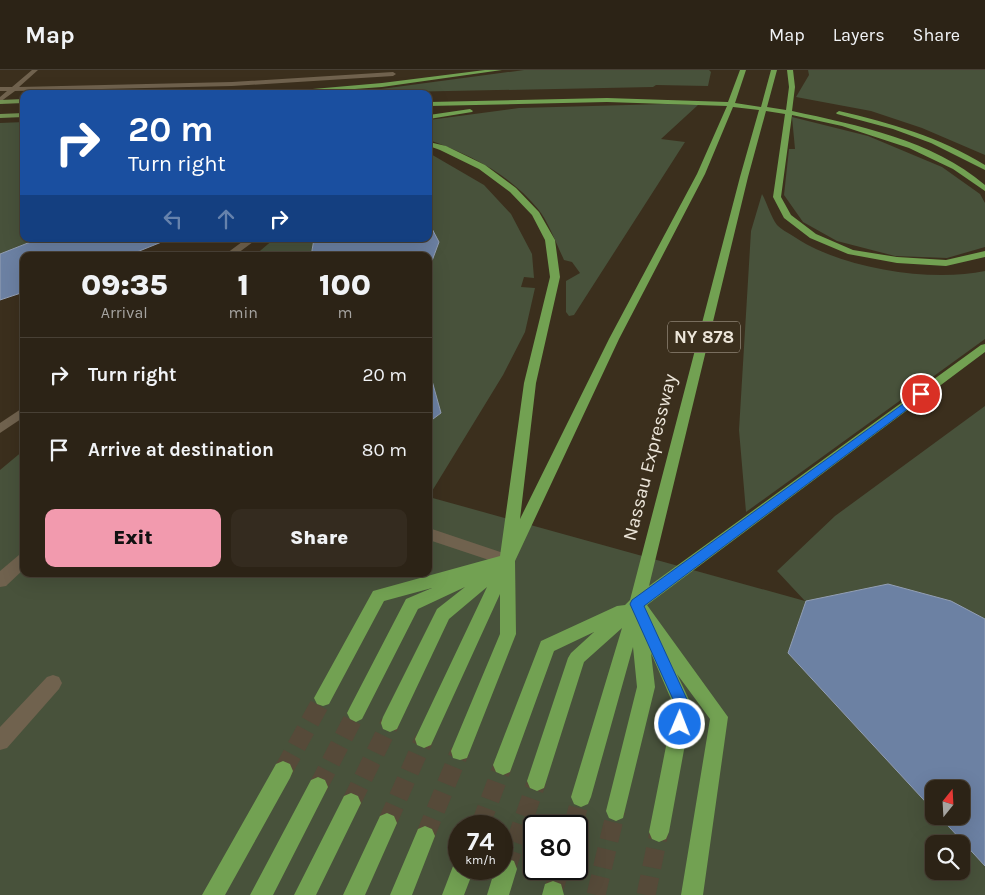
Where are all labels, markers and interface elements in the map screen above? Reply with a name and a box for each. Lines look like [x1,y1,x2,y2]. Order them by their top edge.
text: Map [25,21,75,49]
text: Map [769,24,805,46]
text: Layers [833,24,885,46]
text: Share [913,24,960,46]
text: 20 m [128,109,213,150]
icon: right [45,110,110,175]
text: Turn right [128,151,226,177]
icon: left [159,205,187,233]
icon: ahead [212,205,240,233]
icon: right [265,205,293,233]
text: 09:35 [81,267,167,303]
text: 1 [237,267,249,303]
text: 100 [319,267,371,303]
text: Arrival [101,303,148,322]
text: min [229,303,258,322]
text: m [337,303,352,322]
road number: NY 878 [668,322,740,352]
icon: right [45,361,73,389]
text: Turn right [88,364,177,386]
text: 20 m [362,364,407,386]
street label: Nassau Expressway [619,371,681,543]
pin [900,373,942,415]
icon: arrive [907,380,935,408]
icon: arrive [45,436,73,464]
text: Arrive at destination [88,439,274,461]
text: 80 m [362,439,407,461]
button: Exit [45,509,221,567]
button: Share [231,509,407,567]
position arrow [653,697,705,749]
north arrow [925,780,970,825]
map controls [925,780,970,880]
speed limit sign: 80 [523,815,588,880]
text: 74 [467,827,494,856]
button: search [925,835,970,880]
text: km/h [465,853,496,867]

